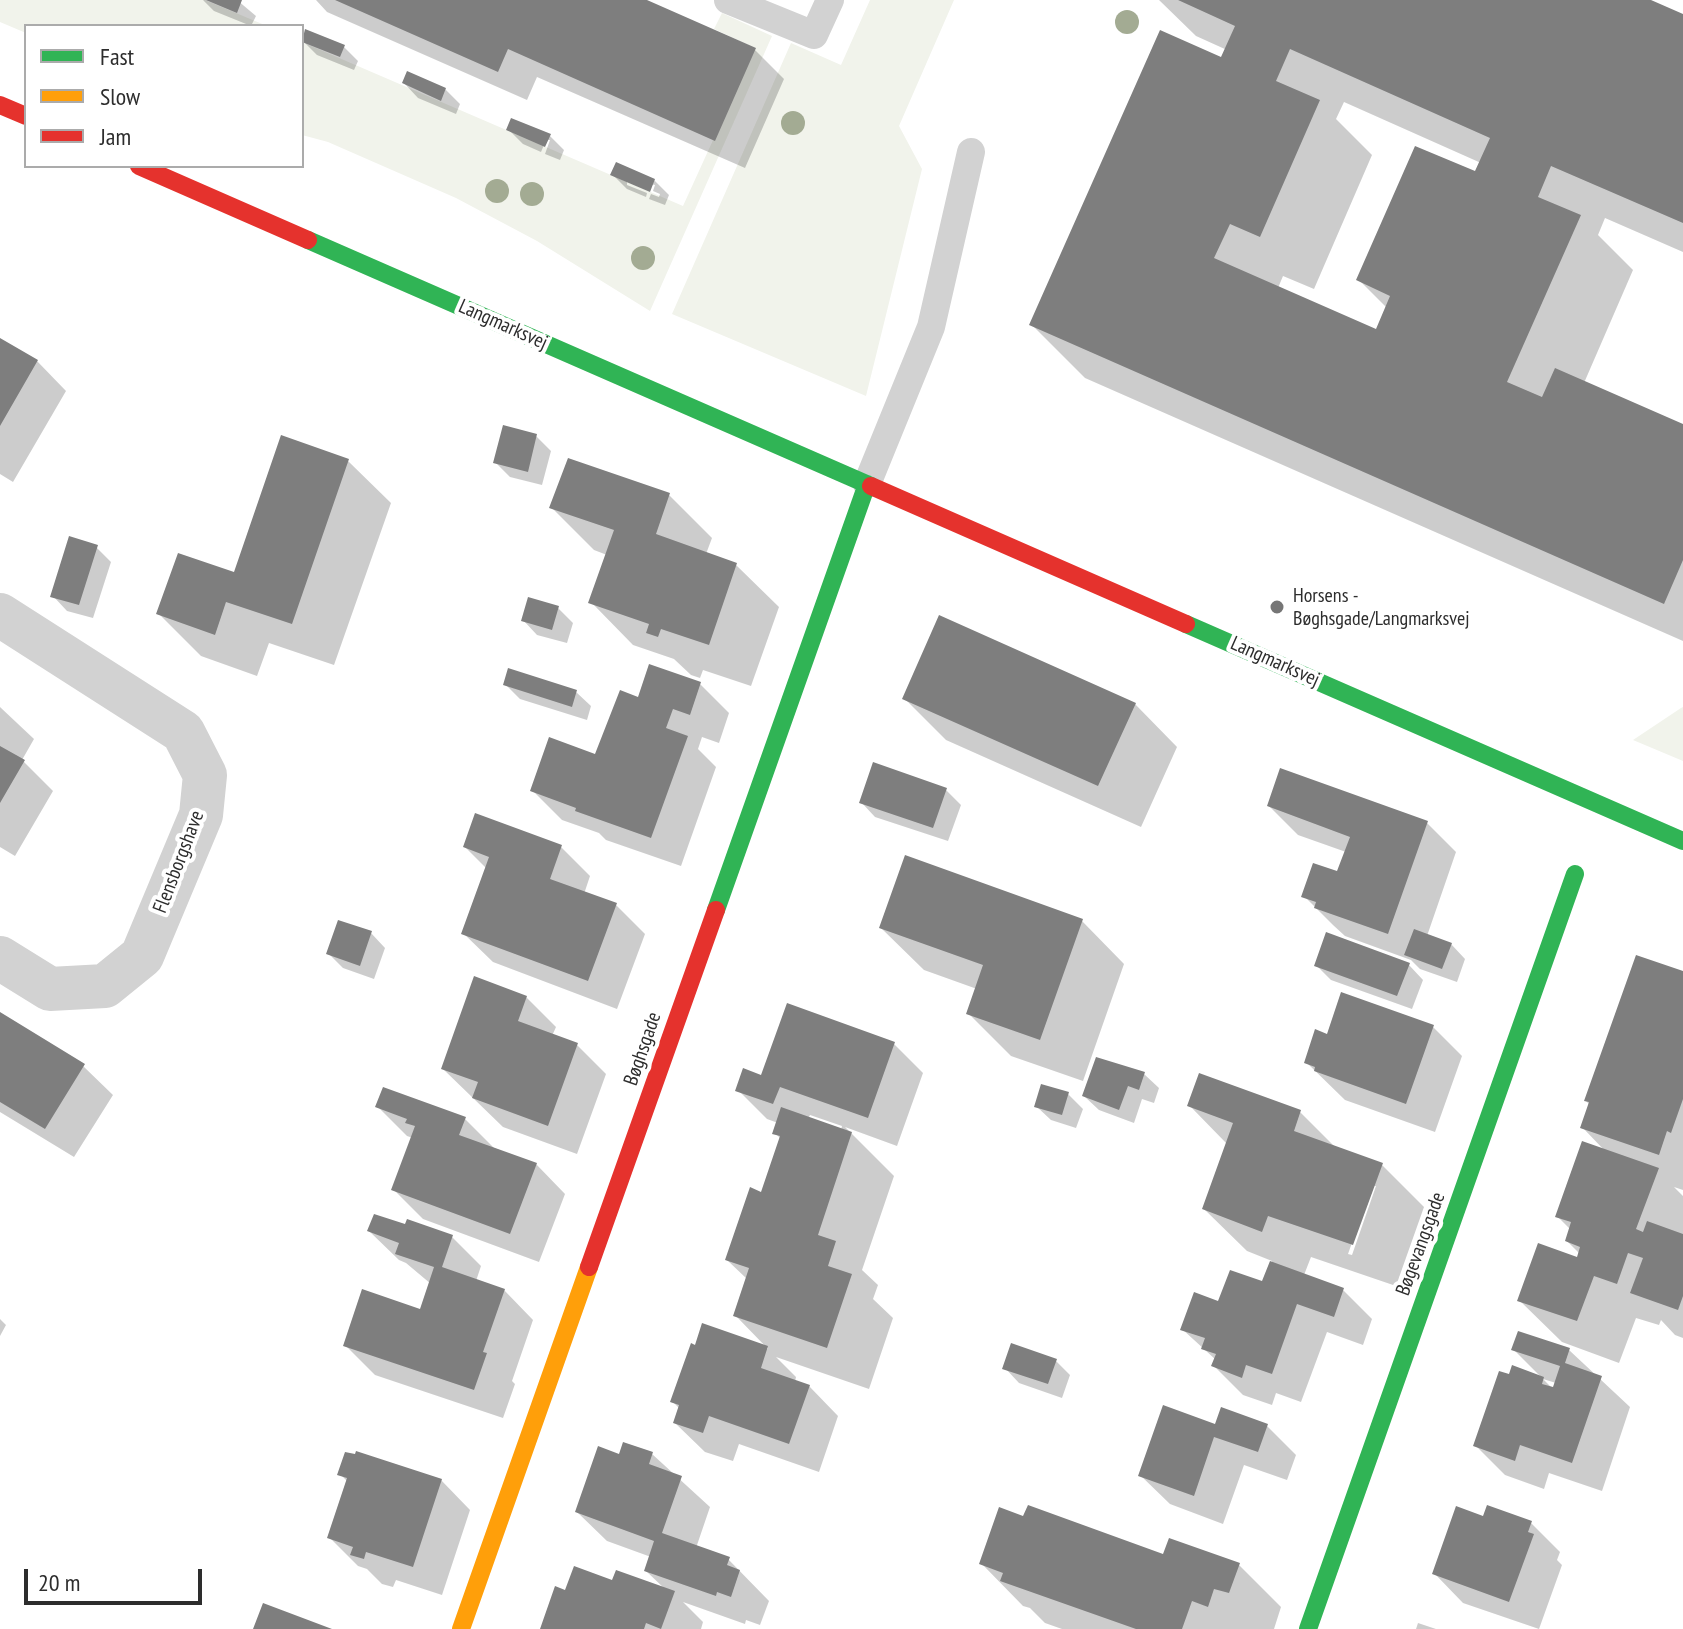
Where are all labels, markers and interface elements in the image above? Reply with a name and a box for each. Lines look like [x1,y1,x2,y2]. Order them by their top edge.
legend [24,24,304,168]
text: Fast [100,41,134,72]
text: Slow [100,81,140,112]
text: Jam [100,121,131,152]
street label: Langmarksvej [455,295,551,355]
place label: Horsens - Bøghsgade/Langmarksvej [1293,584,1470,631]
marker: Horsens - Bøghsgade/Langmarksvej [1268,598,1286,616]
street label: Langmarksvej [1227,632,1323,692]
street label: Flensborgshave [148,807,210,917]
street label: Bøghsgade [619,1009,667,1089]
street label: Bøgevangsgade [1391,1189,1451,1299]
scale bar [28,1553,206,1603]
text: 20 m [38,1567,80,1598]

